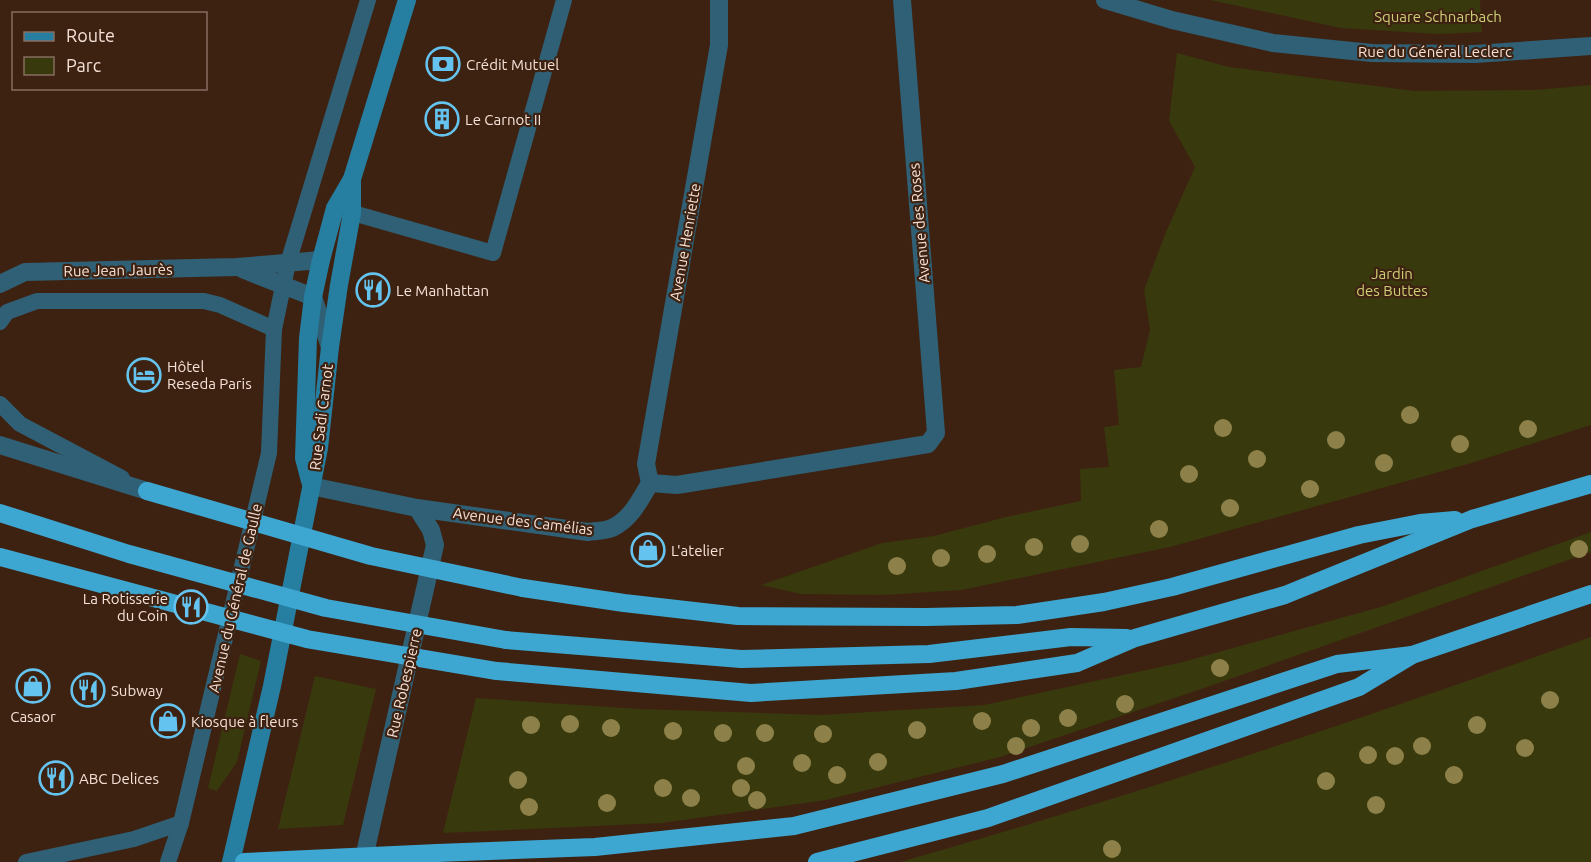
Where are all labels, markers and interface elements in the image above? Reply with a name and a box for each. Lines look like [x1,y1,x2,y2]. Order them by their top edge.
park label: Square Schnarbach [1374,8,1502,25]
legend [12,12,207,90]
text: Route [66,25,115,45]
street label: Rue du Général Leclerc [1358,43,1512,60]
bank icon: Crédit Mutuel [425,46,461,82]
text: Parc [66,55,101,75]
place label: Crédit Mutuel [466,56,559,73]
building icon: Le Carnot II [424,101,460,137]
place label: Le Carnot II [465,111,541,128]
street label: Avenue des Roses [905,162,933,284]
street label: Avenue Henriette [666,182,704,302]
street label: Rue Jean Jaurès [63,261,173,279]
park label: Jardin des Buttes [1356,265,1428,299]
restaurant icon: Le Manhattan [355,272,391,308]
place label: Le Manhattan [396,282,489,299]
hotel icon: Hôtel Reseda Paris [126,357,162,393]
place label: Hôtel Reseda Paris [167,358,252,392]
street label: Rue Sadi Carnot [306,363,336,471]
street label: Avenue du Général de Gaulle [205,502,265,694]
street label: Avenue des Camélias [452,504,594,538]
shop icon: L'atelier [630,532,666,568]
place label: L'atelier [671,542,724,559]
restaurant icon: La Rotisserie du Coin [173,589,209,625]
place label: La Rotisserie du Coin [83,590,168,624]
street label: Rue Robespierre [383,627,425,739]
shop icon: Casaor [15,668,51,704]
restaurant icon: Subway [70,672,106,708]
place label: Subway [111,682,163,699]
shop icon: Kiosque à fleurs [150,703,186,739]
place label: Casaor [10,708,56,725]
place label: Kiosque à fleurs [191,713,298,730]
restaurant icon: ABC Delices [38,760,74,796]
place label: ABC Delices [79,770,159,787]

